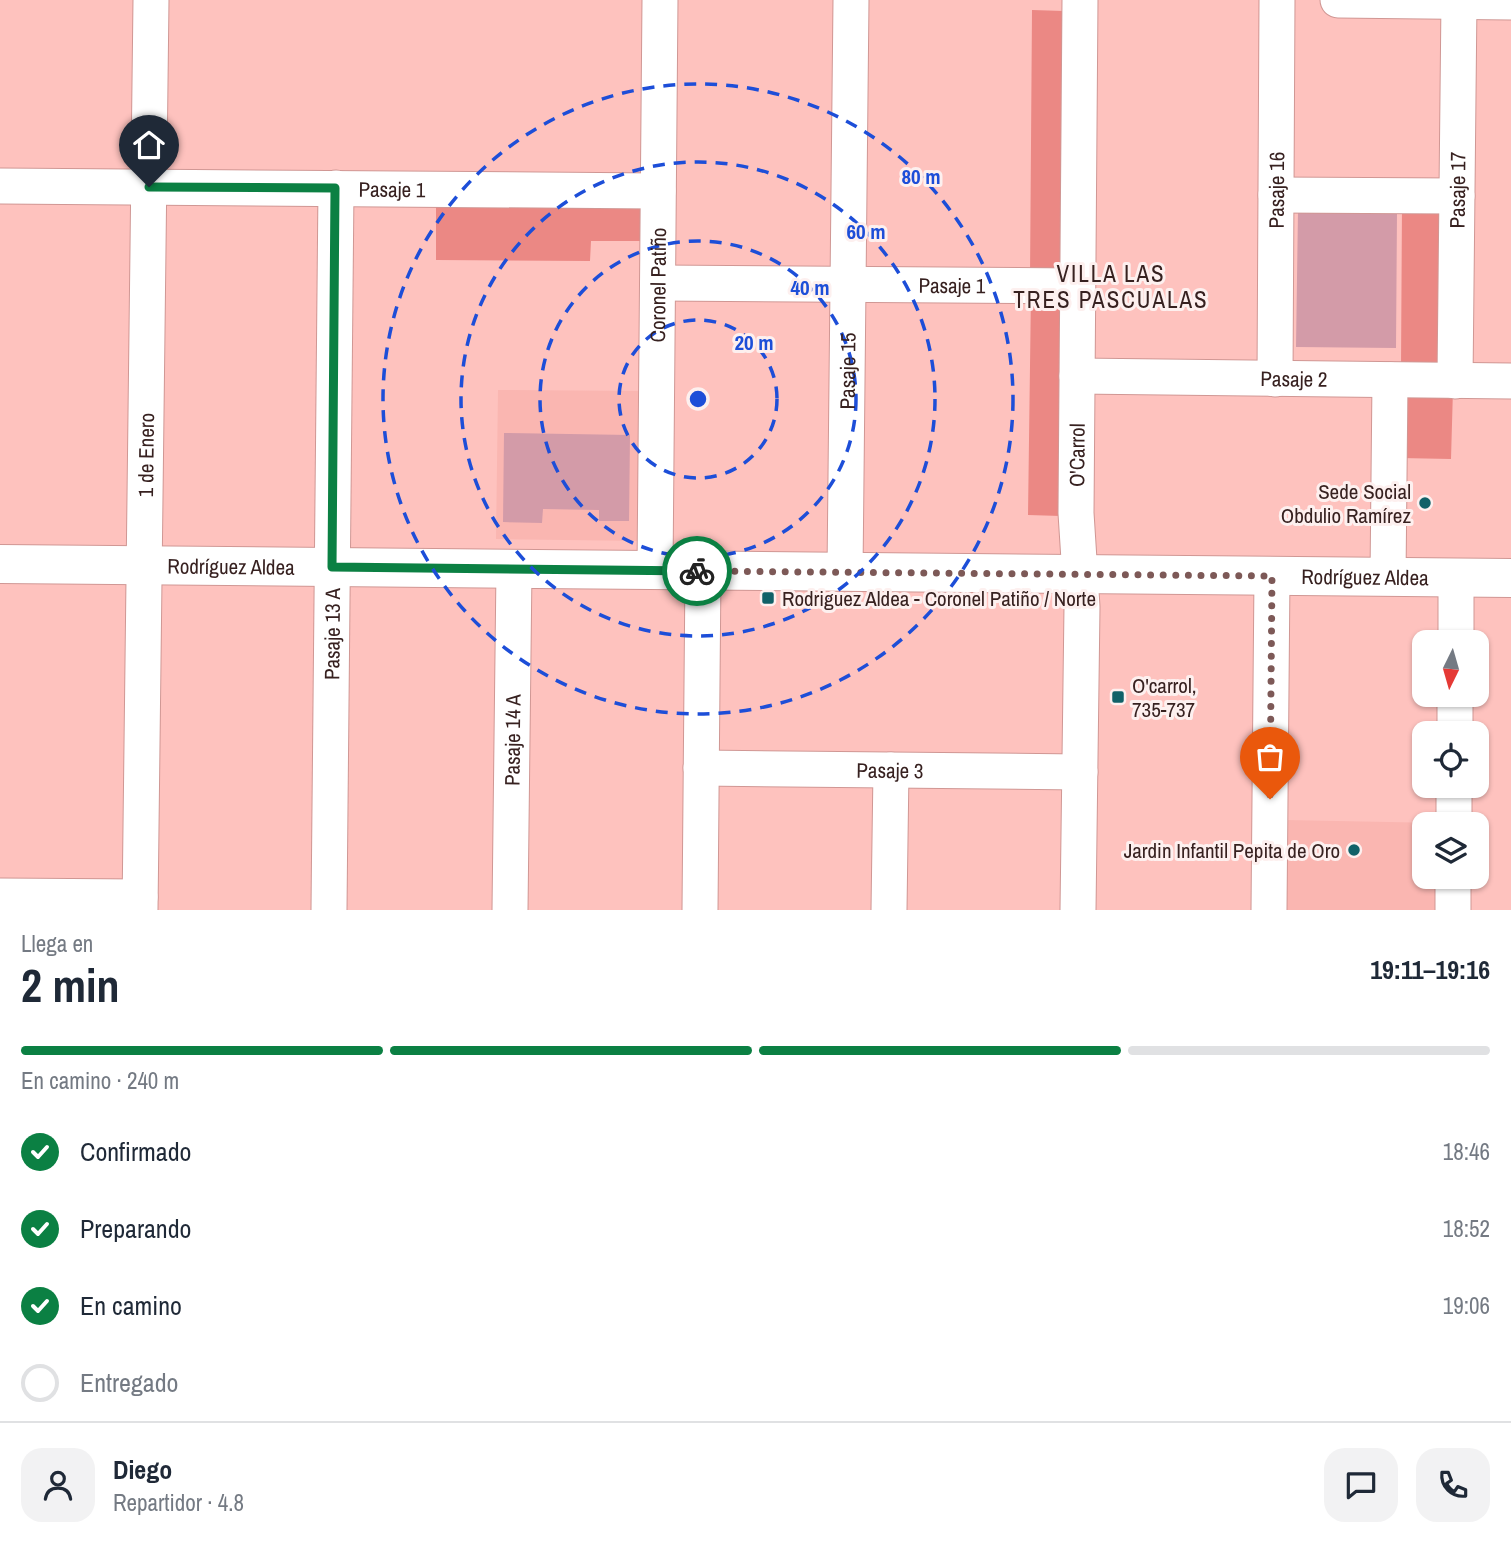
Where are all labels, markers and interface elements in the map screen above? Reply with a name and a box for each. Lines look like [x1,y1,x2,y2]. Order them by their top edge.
pin [119,115,179,187]
icon: home [130,126,168,164]
street label: Pasaje 16 [1261,152,1291,228]
street label: Pasaje 17 [1442,152,1472,228]
text: 80 m [901,162,941,191]
street label: Pasaje 1 [358,174,426,204]
text: 60 m [846,217,886,246]
street label: Coronel Patiño [642,227,673,343]
district label: VILLA LAS TRES PASCUALAS [1013,258,1209,315]
street label: Pasaje 1 [918,270,986,300]
text: 40 m [790,273,830,302]
text: 20 m [734,328,774,357]
street label: Pasaje 15 [832,333,862,409]
street label: Pasaje 2 [1260,364,1328,393]
centre of rings [686,387,710,411]
street label: 1 de Enero [130,413,161,497]
street label: O'Carrol [1062,423,1091,487]
place label: Sede Social Obdulio Ramírez [1281,477,1411,530]
marker: Sede Social Obdulio Ramírez [1417,495,1433,511]
courier [662,536,732,606]
street label: Rodríguez Aldea [167,551,295,581]
icon: bike [678,552,716,590]
street label: Rodríguez Aldea [1301,562,1429,592]
place label: Rodriguez Aldea - Coronel Patiño / Norte [782,584,1096,613]
street label: Pasaje 13 A [317,587,347,680]
marker: Rodriguez Aldea - Coronel Patiño / Norte [760,590,776,606]
north arrow [1412,630,1489,707]
map controls [1412,630,1489,889]
place label: O'carrol, 735-737 [1132,671,1197,724]
marker: O'carrol, 735-737 [1110,689,1126,705]
street label: Pasaje 14 A [497,693,527,786]
button: locate [1412,721,1489,798]
pin [1240,727,1300,799]
icon: bag [1251,738,1289,776]
street label: Pasaje 3 [856,755,924,785]
button: layers [1412,812,1489,889]
place label: Jardin Infantil Pepita de Oro [1124,836,1340,865]
marker: Jardin Infantil Pepita de Oro [1346,842,1362,858]
text: Llega en [21,928,93,959]
text: 19:11–19:16 [1370,952,1490,987]
text: 2 min [21,954,120,1016]
text: En camino · 240 m [21,1065,179,1096]
icon: check [21,1133,59,1171]
text: Confirmado [80,1134,191,1169]
text: 18:46 [1443,1136,1490,1167]
icon: check [21,1210,59,1248]
text: Preparando [80,1211,191,1246]
text: 18:52 [1443,1213,1490,1244]
icon: check [21,1287,59,1325]
text: En camino [80,1288,182,1323]
text: 19:06 [1443,1290,1490,1321]
text: Entregado [80,1365,178,1400]
button: person [21,1448,95,1522]
button: chat [1324,1448,1398,1522]
button: phone [1416,1448,1490,1522]
text: Diego [113,1452,172,1487]
text: Repartidor · 4.8 [113,1487,244,1518]

